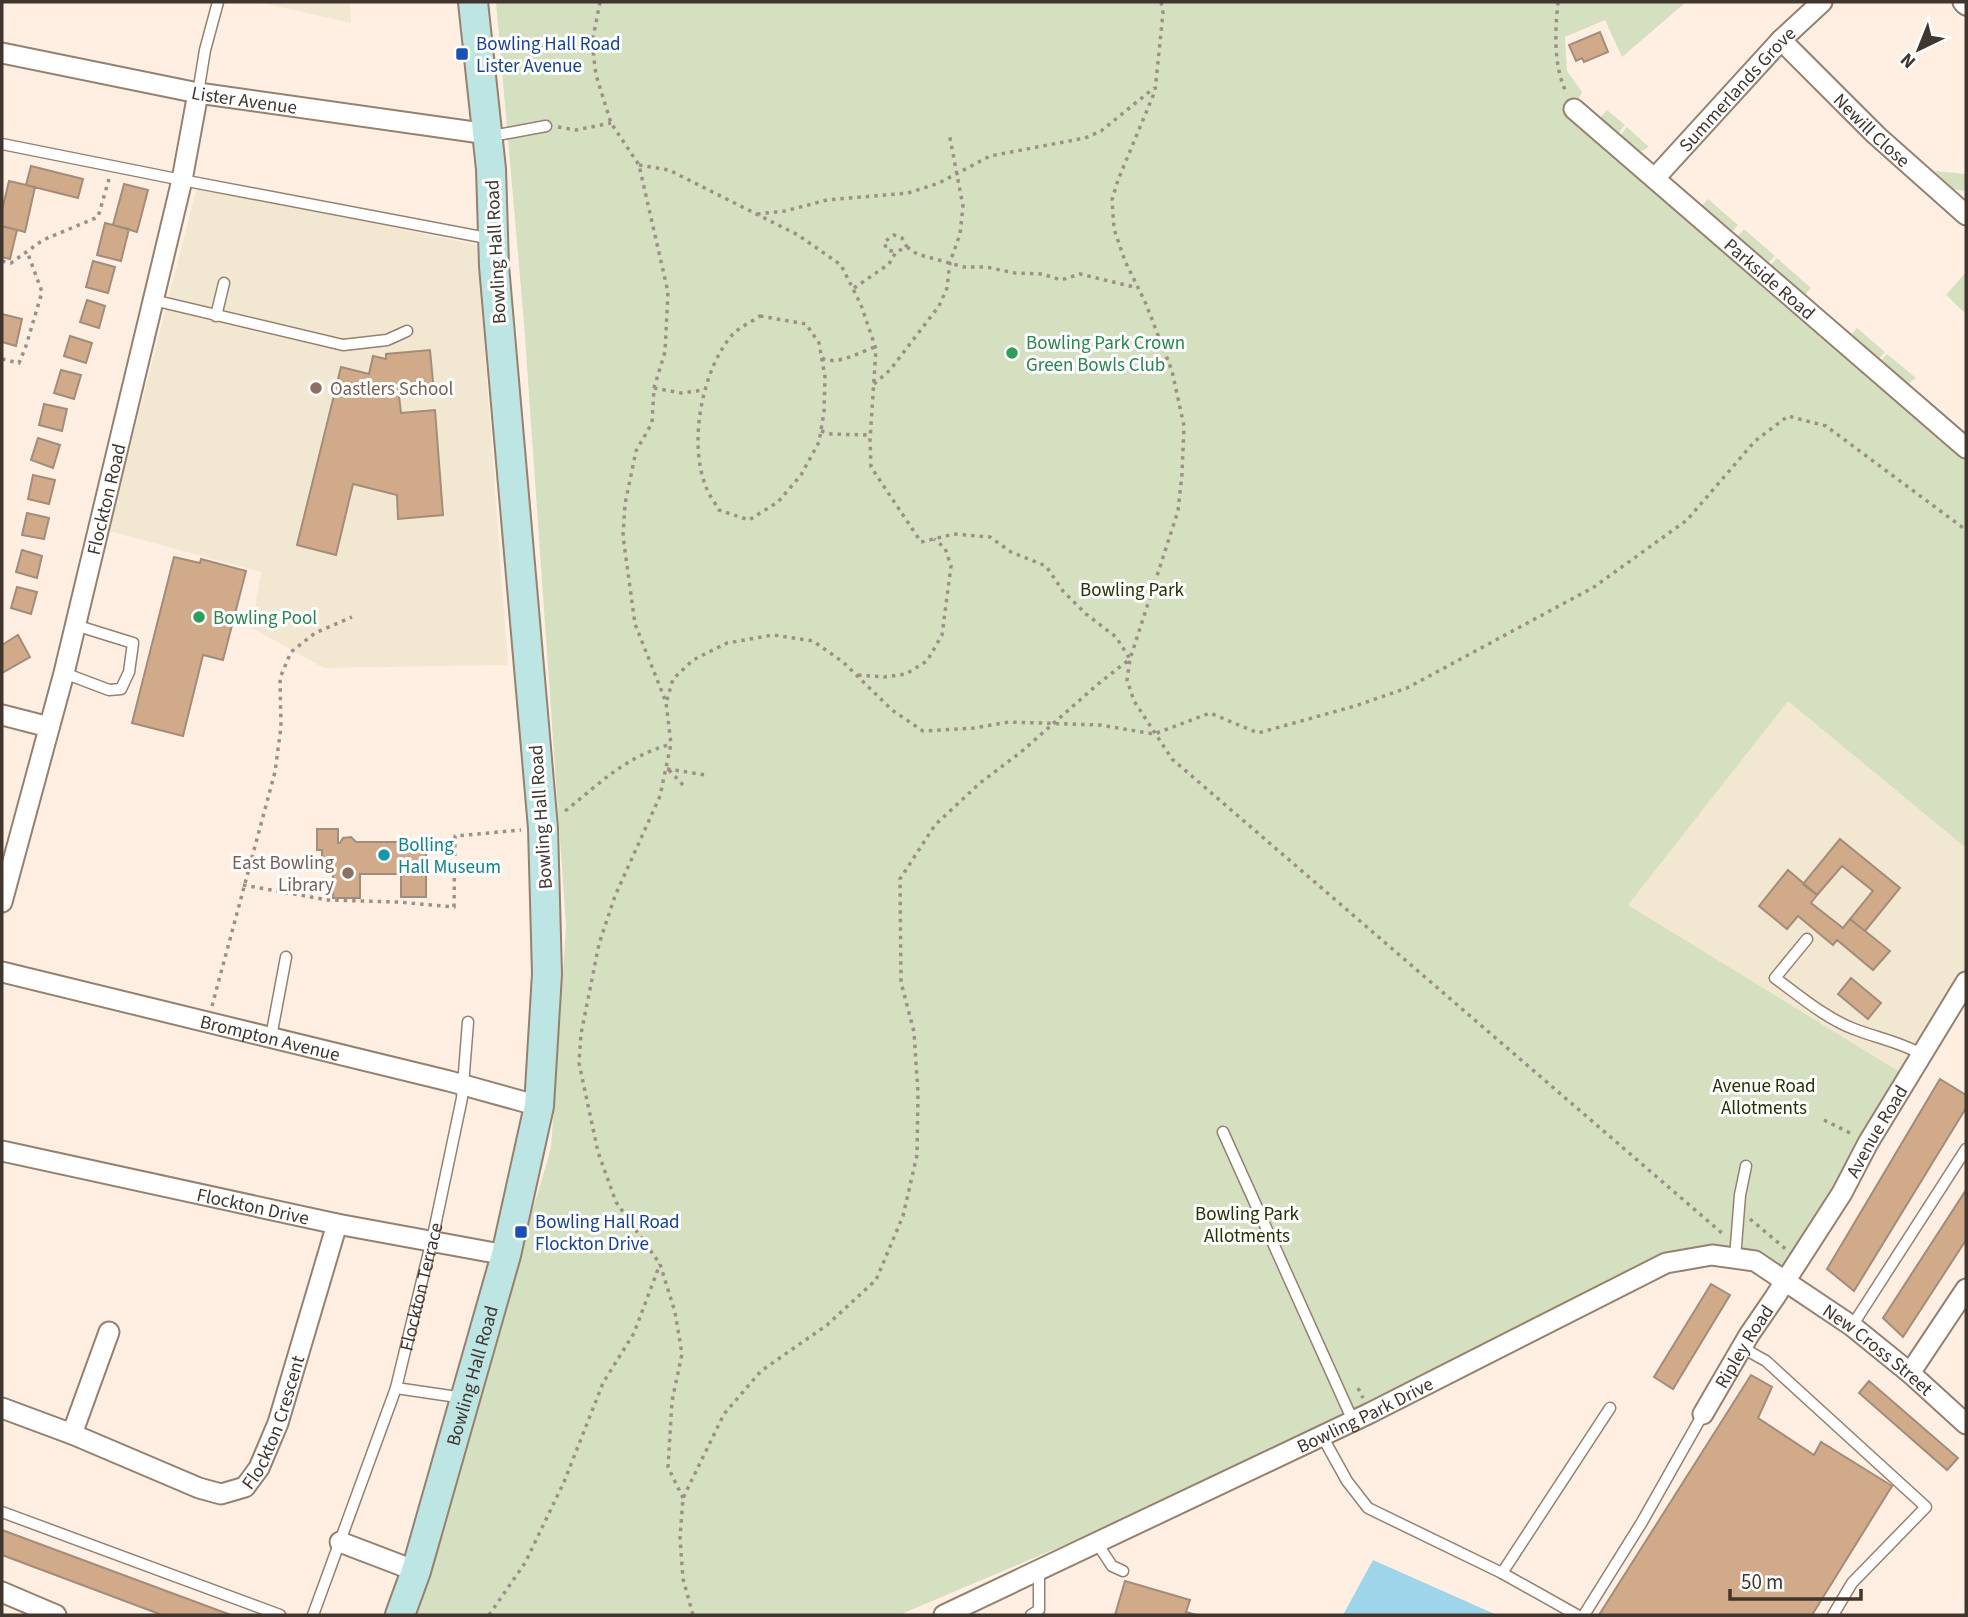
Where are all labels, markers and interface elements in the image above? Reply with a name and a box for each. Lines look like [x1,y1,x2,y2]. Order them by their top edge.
north arrow [1884,14,1954,84]
street label: Summerlands Grove [1673,21,1802,159]
place label: Bowling Hall Road Lister Avenue [476,31,621,80]
marker: Bowling Hall Road Lister Avenue [454,46,470,62]
text: N [1895,46,1922,75]
street label: Lister Avenue [189,80,299,122]
street label: Newill Close [1827,88,1916,174]
street label: Bowling Hall Road [479,179,514,325]
street label: Parkside Road [1717,232,1820,327]
place label: Bowling Park Crown Green Bowls Club [1026,330,1185,379]
marker: Bowling Park Crown Green Bowls Club [1004,345,1020,361]
place label: Oastlers School [330,376,453,403]
marker: Oastlers School [308,380,324,396]
street label: Flockton Road [81,441,133,558]
park label: Bowling Park [1080,577,1185,604]
place label: Bowling Pool [213,605,317,632]
marker: Bowling Pool [191,609,207,625]
street label: Bowling Hall Road [523,744,560,890]
place label: Bolling Hall Museum [398,832,501,881]
marker: Bolling Hall Museum [376,847,392,863]
place label: East Bowling Library [232,850,334,899]
marker: East Bowling Library [340,865,356,881]
street label: Brompton Avenue [197,1009,343,1069]
park label: Avenue Road Allotments [1712,1073,1816,1122]
street label: Avenue Road [1840,1080,1915,1183]
street label: Flockton Drive [194,1182,311,1233]
park label: Bowling Park Allotments [1195,1201,1300,1250]
place label: Bowling Hall Road Flockton Drive [535,1209,680,1258]
street label: Flockton Terrace [393,1220,450,1354]
marker: Bowling Hall Road Flockton Drive [513,1224,529,1240]
street label: New Cross Street [1817,1298,1939,1403]
street label: Ripley Road [1709,1300,1781,1394]
street label: Bowling Hall Road [440,1303,506,1449]
street label: Flockton Crescent [236,1352,312,1496]
street label: Bowling Park Drive [1293,1371,1438,1461]
scale bar [1730,1558,1861,1602]
text: 50 m [1741,1567,1783,1597]

